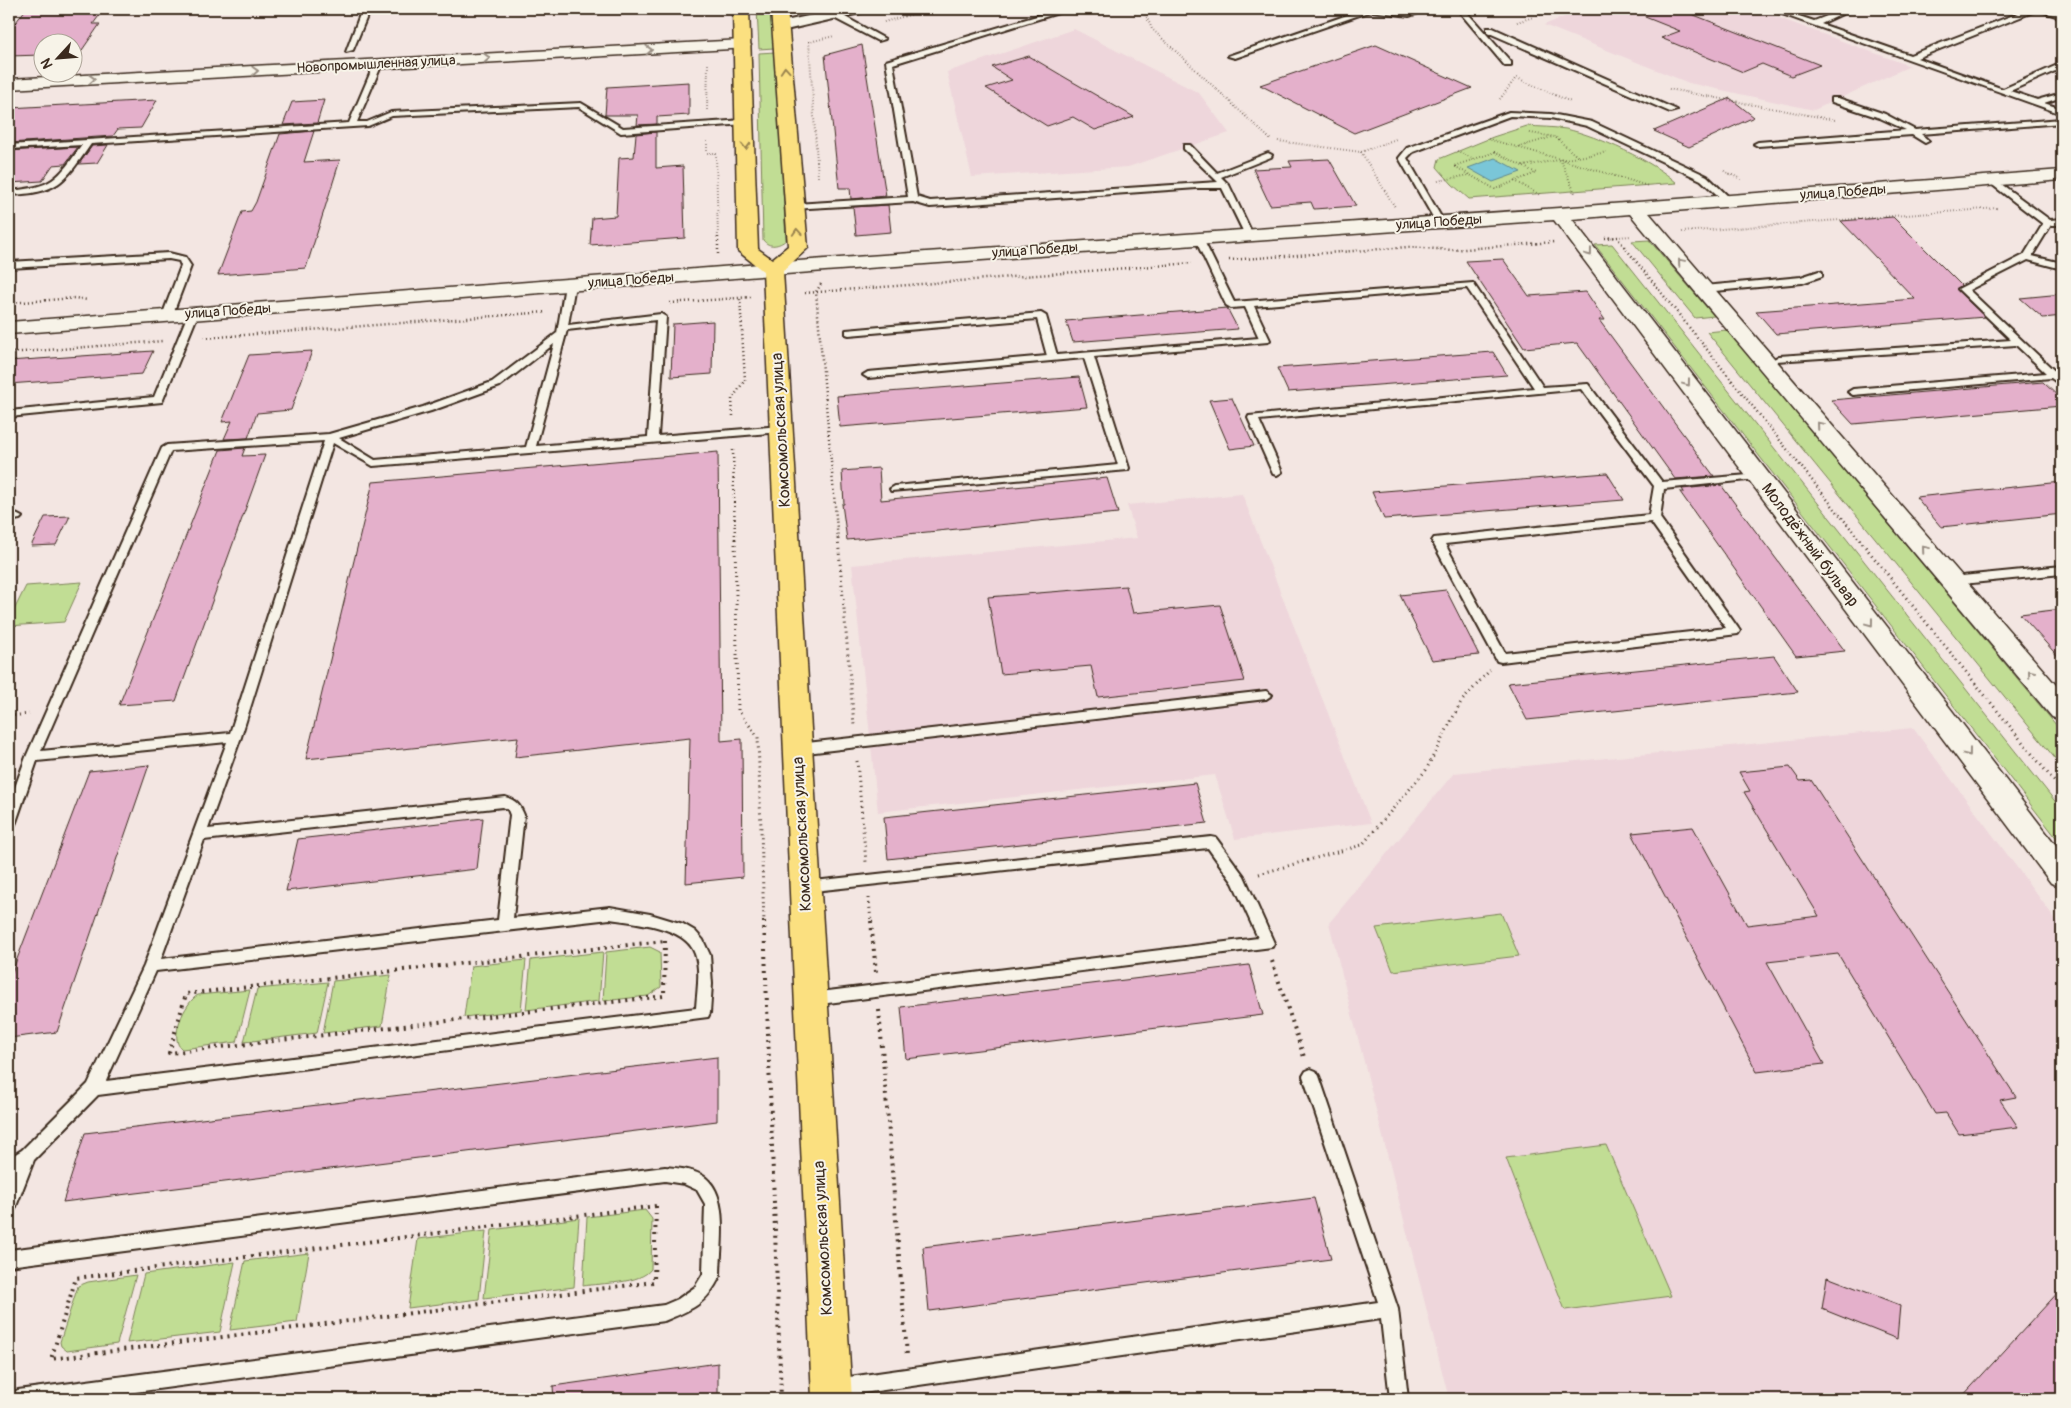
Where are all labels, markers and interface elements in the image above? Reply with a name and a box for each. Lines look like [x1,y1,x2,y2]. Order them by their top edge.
north arrow [32,32,82,82]
one-way arrow [645,44,653,55]
street label: Новопромышленная улица [296,51,456,77]
one-way arrow [483,53,491,64]
text: N [37,55,56,71]
one-way arrow [251,65,259,76]
one-way arrow [779,66,790,74]
one-way arrow [89,74,97,85]
one-way arrow [740,142,751,150]
street label: улица Победы [1798,181,1887,204]
street label: улица Победы [1394,211,1483,234]
one-way arrow [791,228,802,236]
street label: улица Победы [990,239,1079,262]
one-way arrow [1583,247,1592,257]
one-way arrow [1677,258,1686,267]
street label: улица Победы [586,269,675,292]
street label: улица Победы [183,300,272,323]
street label: Комсомольская улица [767,352,795,508]
one-way arrow [1681,377,1689,386]
one-way arrow [1817,422,1826,431]
street label: Молодёжный бульвар [1757,479,1863,611]
one-way arrow [1922,546,1931,555]
one-way arrow [1864,617,1872,626]
one-way arrow [2028,670,2036,679]
one-way arrow [1963,747,1972,756]
street label: Комсомольская улица [788,756,816,912]
street label: Комсомольская улица [809,1160,837,1316]

